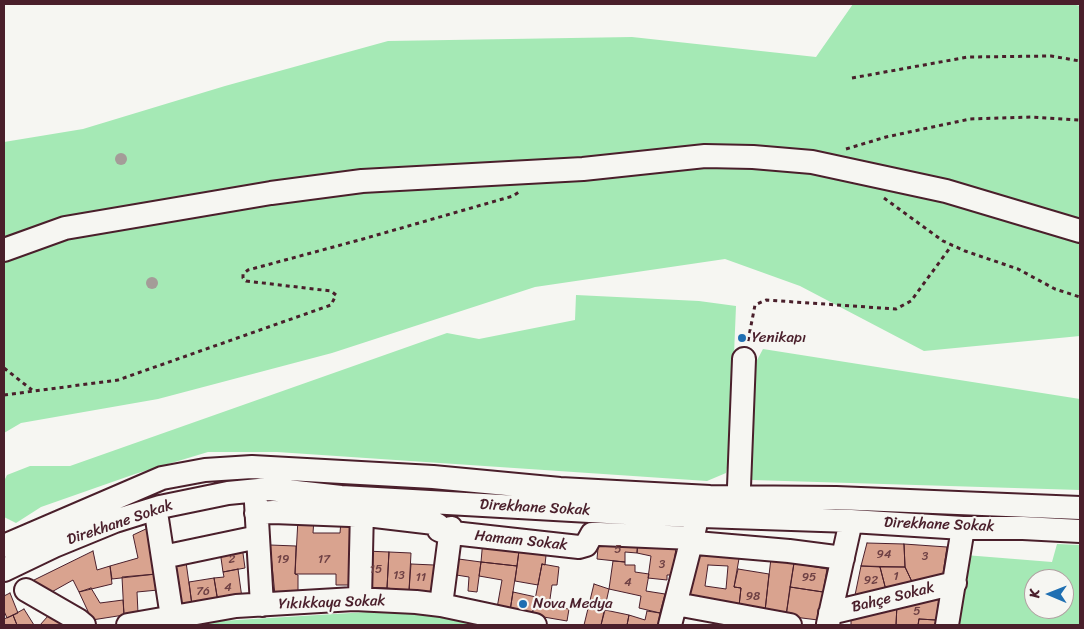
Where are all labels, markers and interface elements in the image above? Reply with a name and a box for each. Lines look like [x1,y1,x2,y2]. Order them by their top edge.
place label: Yenikapı [752,329,806,347]
marker: Yenikapı [736,332,748,344]
street label: Direkhane Sokak [65,496,175,550]
street label: Direkhane Sokak [479,496,591,520]
street label: Direkhane Sokak [883,514,995,536]
street label: Hamam Sokak [474,527,568,555]
house number: 5 [614,543,622,557]
house number: 94 [877,548,891,562]
house number: 3 [922,550,928,564]
house number: 2 [229,553,235,567]
house number: 19 [277,553,289,567]
house number: 17 [318,553,330,567]
house number: 3 [659,558,665,572]
house number: 15 [370,563,382,577]
house number: 13 [393,569,405,583]
north arrow [1024,569,1074,619]
house number: 1 [893,570,899,584]
house number: 11 [416,571,426,585]
house number: 95 [802,571,816,585]
house number: 92 [864,574,878,588]
house number: 4 [624,576,632,590]
street label: Bahçe Sokak [850,579,936,617]
house number: 4 [224,581,232,595]
house number: 76 [196,585,210,599]
text: K [1022,589,1047,598]
house number: 98 [746,590,760,604]
street label: Yıkıkkaya Sokak [278,592,386,614]
place label: Nova Medya [533,595,613,613]
marker: Nova Medya [517,598,529,610]
house number: 5 [913,605,921,619]

